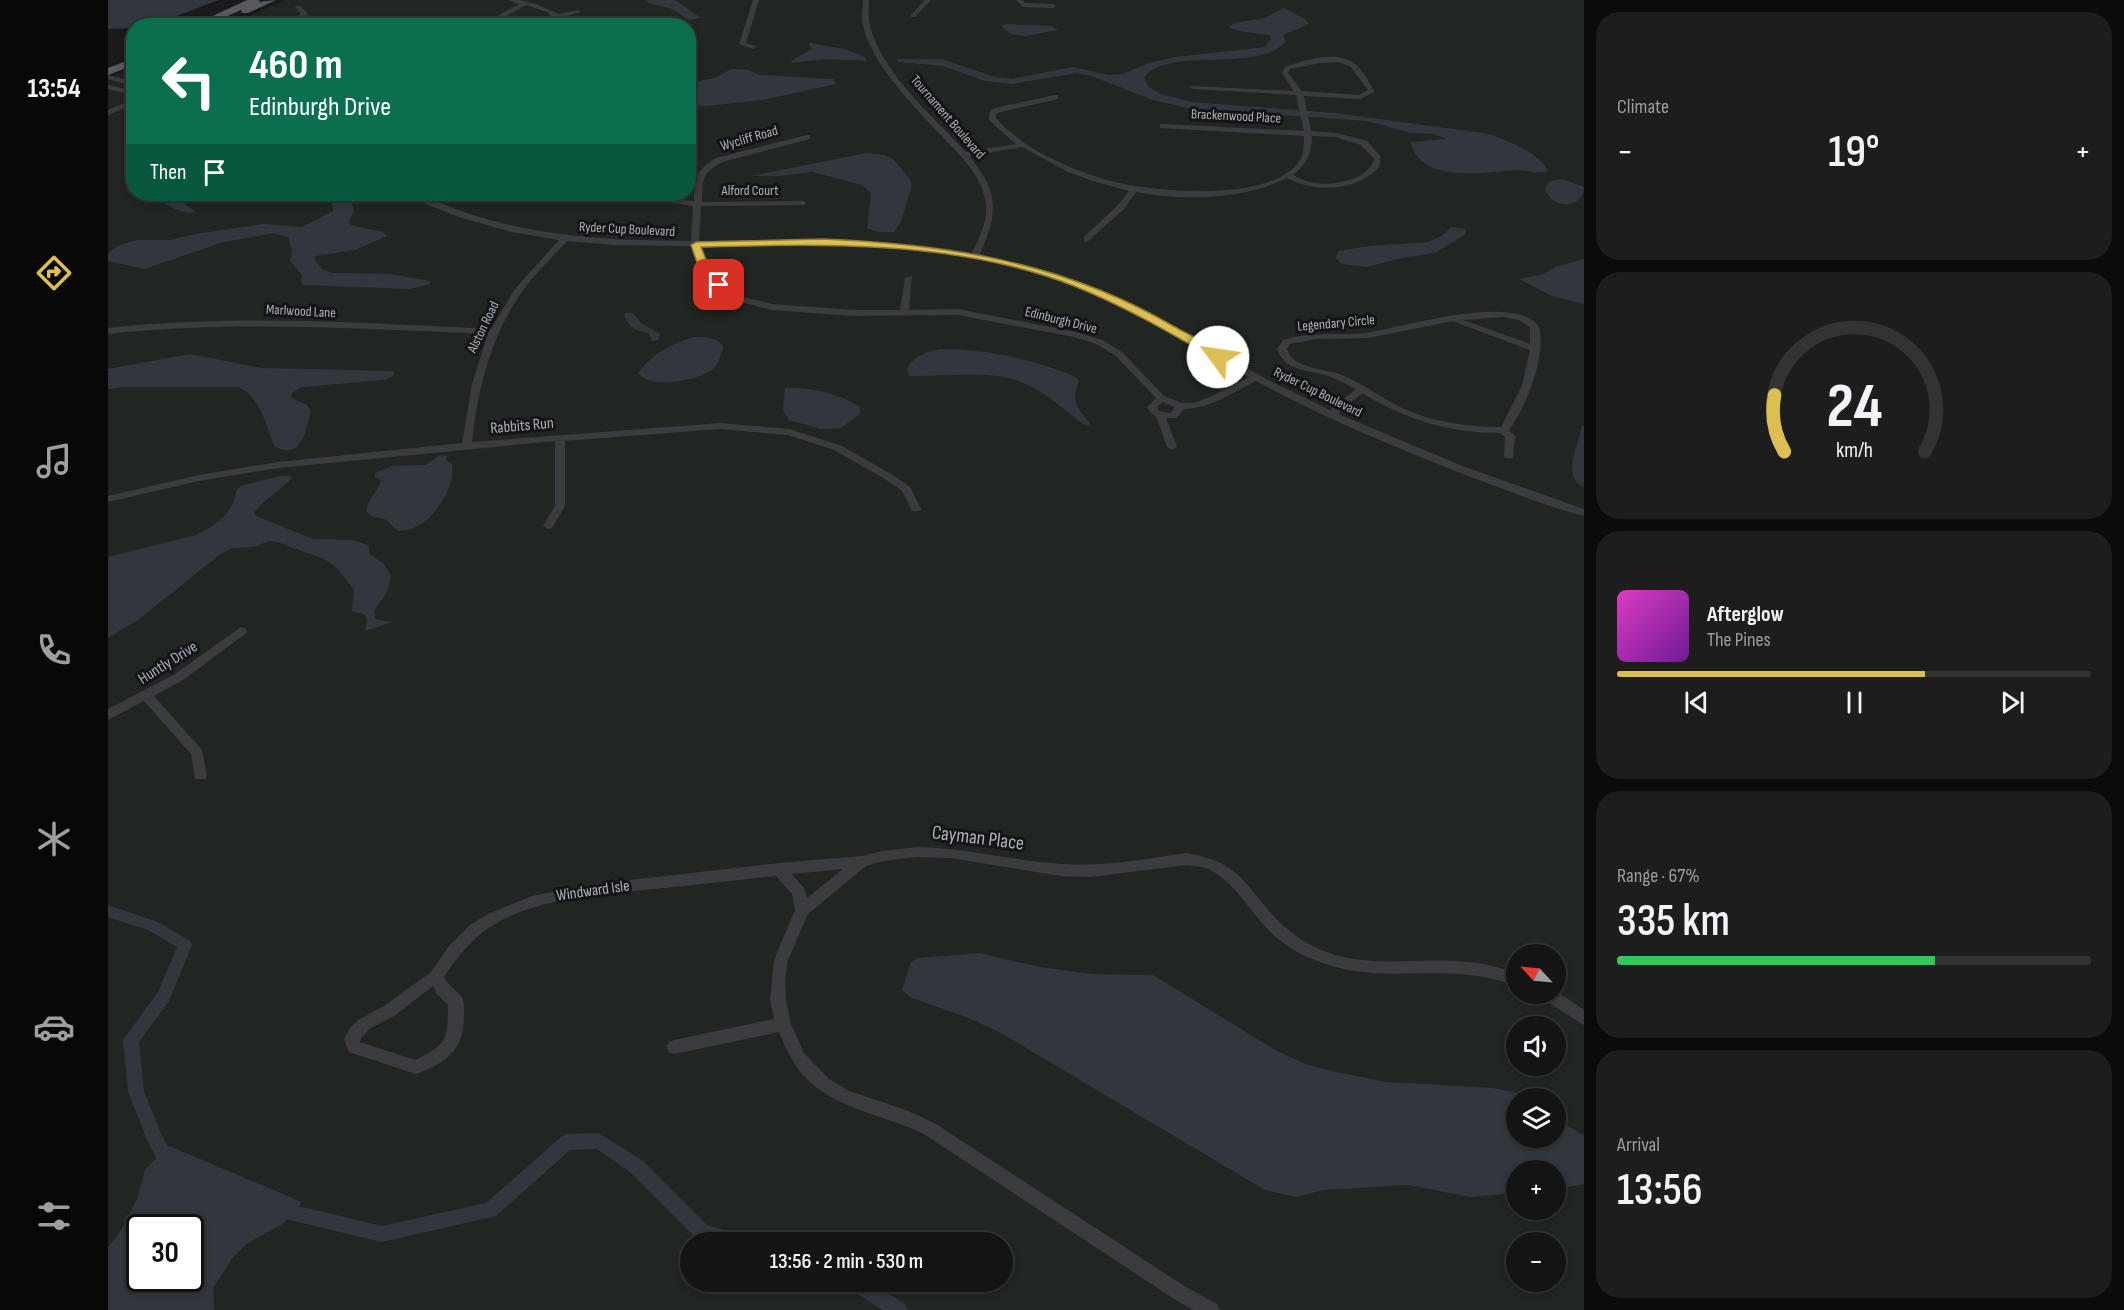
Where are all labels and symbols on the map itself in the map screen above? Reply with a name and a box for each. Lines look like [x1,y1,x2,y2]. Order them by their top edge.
street label: Tournament Boulevard [907,72,989,162]
street label: Brackenwood Place [1190,105,1282,127]
street label: Wycliff Road [718,122,780,154]
street label: Alford Court [721,182,778,199]
street label: Ryder Cup Boulevard [579,218,676,240]
pin [693,259,744,310]
street label: Alston Road [463,298,503,356]
street label: Marlwood Lane [266,301,336,321]
street label: Edinburgh Drive [1023,303,1099,337]
street label: Legendary Circle [1297,311,1375,335]
position arrow [1186,325,1250,389]
street label: Ryder Cup Boulevard [1271,363,1365,421]
street label: Rabbits Run [489,414,555,438]
street label: Huntly Drive [135,637,201,689]
street label: Cayman Place [931,820,1025,856]
street label: Windward Isle [555,876,631,906]
north arrow [1506,944,1566,1004]
speed limit sign: 30 [126,1214,204,1292]

